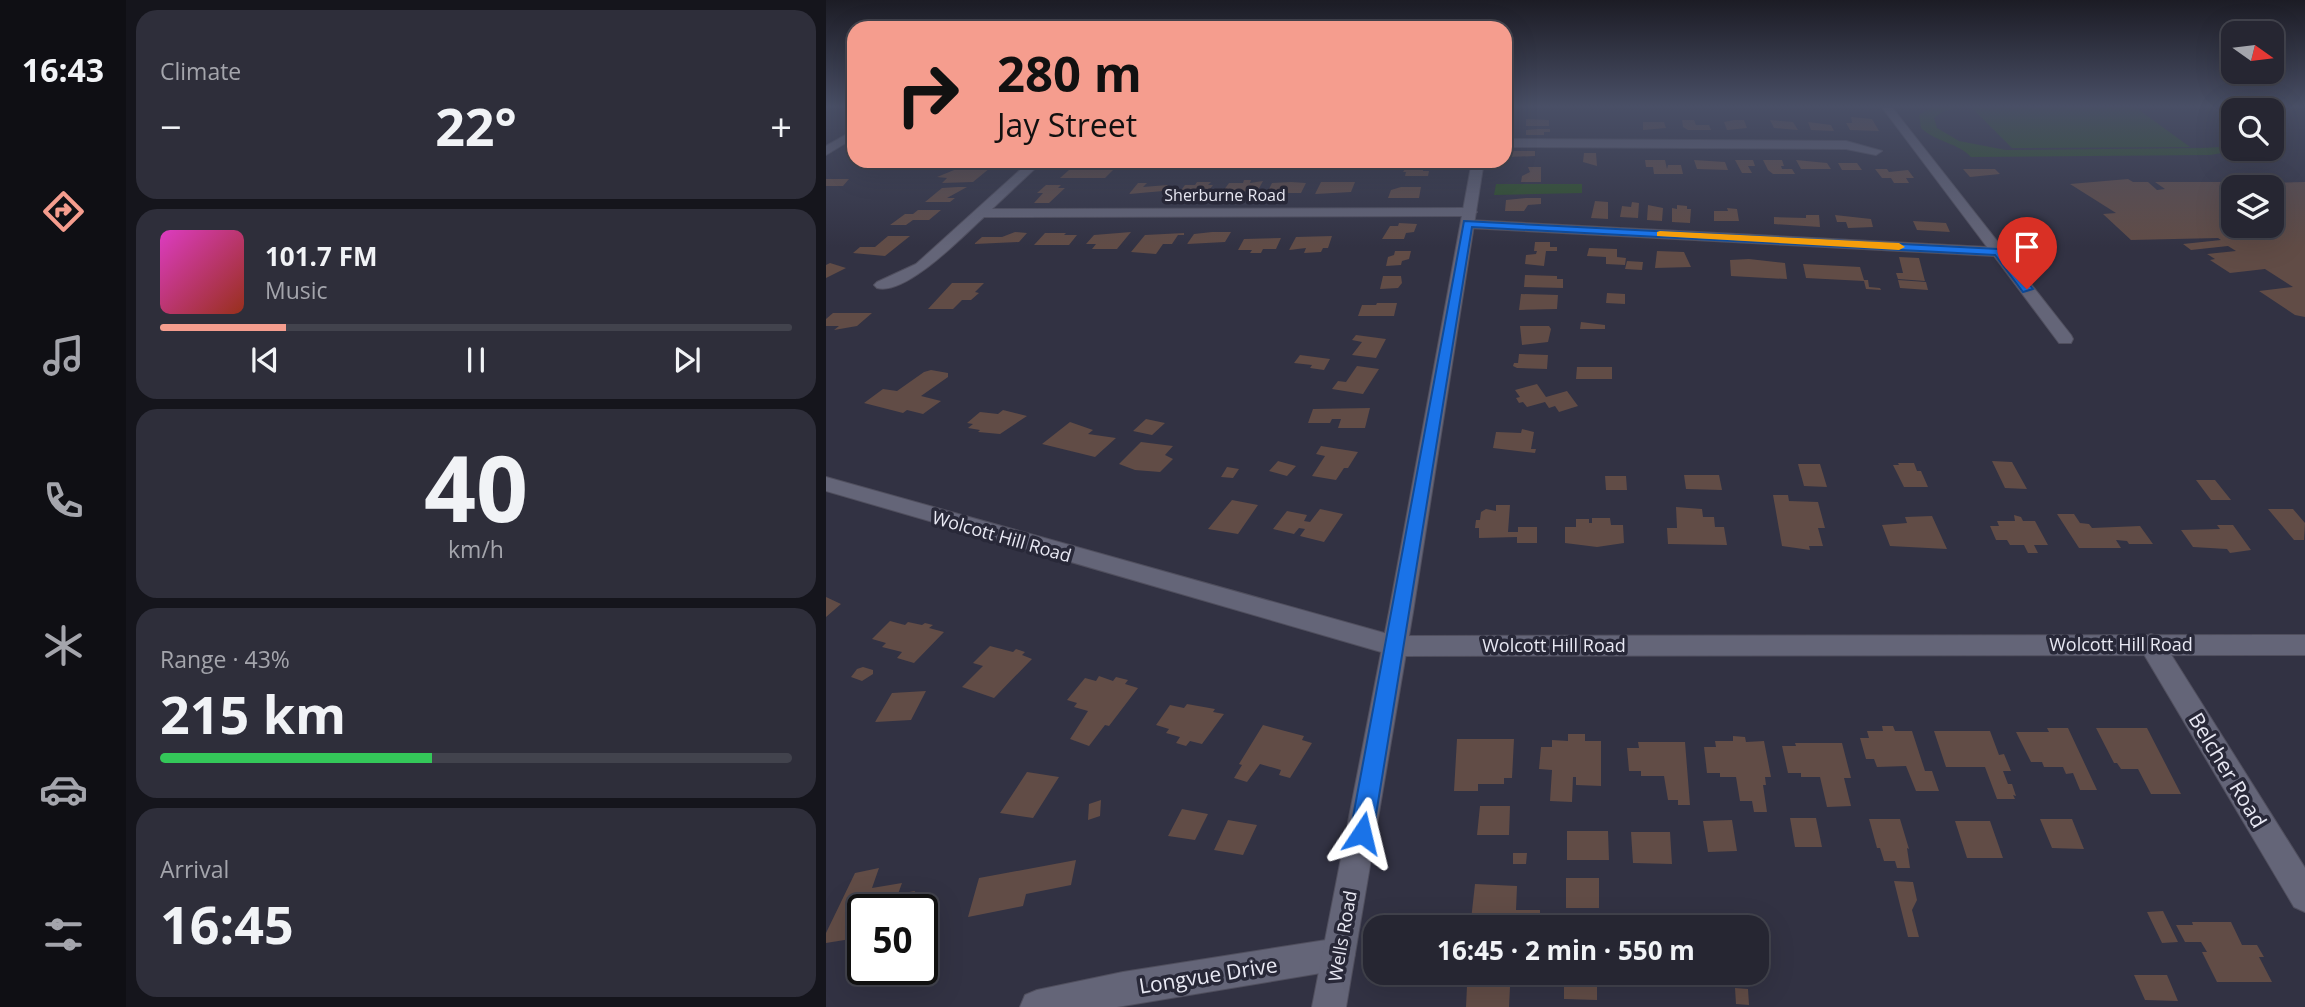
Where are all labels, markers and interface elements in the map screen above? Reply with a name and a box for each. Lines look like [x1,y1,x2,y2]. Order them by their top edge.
north arrow [2221,21,2284,84]
map controls [2221,21,2284,238]
text: 280 m [997,40,1142,106]
text: 16:43 [22,48,104,91]
icon: right [882,49,973,140]
text: Climate [160,55,241,87]
text: 22° [435,90,517,161]
button: search [2221,98,2284,161]
text: − [160,100,182,152]
text: + [770,100,792,152]
text: Jay Street [997,103,1137,146]
button: layers [2221,175,2284,238]
street label: Sherburne Road [1164,184,1286,206]
icon: directions [39,187,88,236]
pin [1997,217,2057,289]
icon: arrive [2008,228,2046,266]
text: 101.7 FM [265,238,377,274]
text: Music [265,274,328,306]
icon: music [39,331,88,380]
icon: previous [246,341,284,379]
icon: pause [457,341,495,379]
icon: next [668,341,706,379]
text: 40 [424,425,528,549]
icon: phone [39,476,88,525]
street label: Wolcott Hill Road [930,505,1074,567]
text: km/h [448,533,504,565]
icon: climate [39,621,88,670]
street label: Wolcott Hill Road [2049,632,2193,656]
street label: Wolcott Hill Road [1482,633,1626,657]
text: Range · 43% [160,643,290,675]
text: 215 km [160,678,346,749]
street label: Belcher Road [2183,707,2273,833]
icon: car [39,765,88,814]
position arrow [1325,796,1399,870]
text: Arrival [160,853,229,885]
text: 16:45 [160,888,294,959]
street label: Wells Road [1322,889,1362,983]
speed limit sign: 50 [847,894,938,985]
icon: filters [39,910,88,959]
text: 16:45 · 2 min · 550 m [1437,932,1695,968]
street label: Longvue Drive [1137,950,1279,1000]

